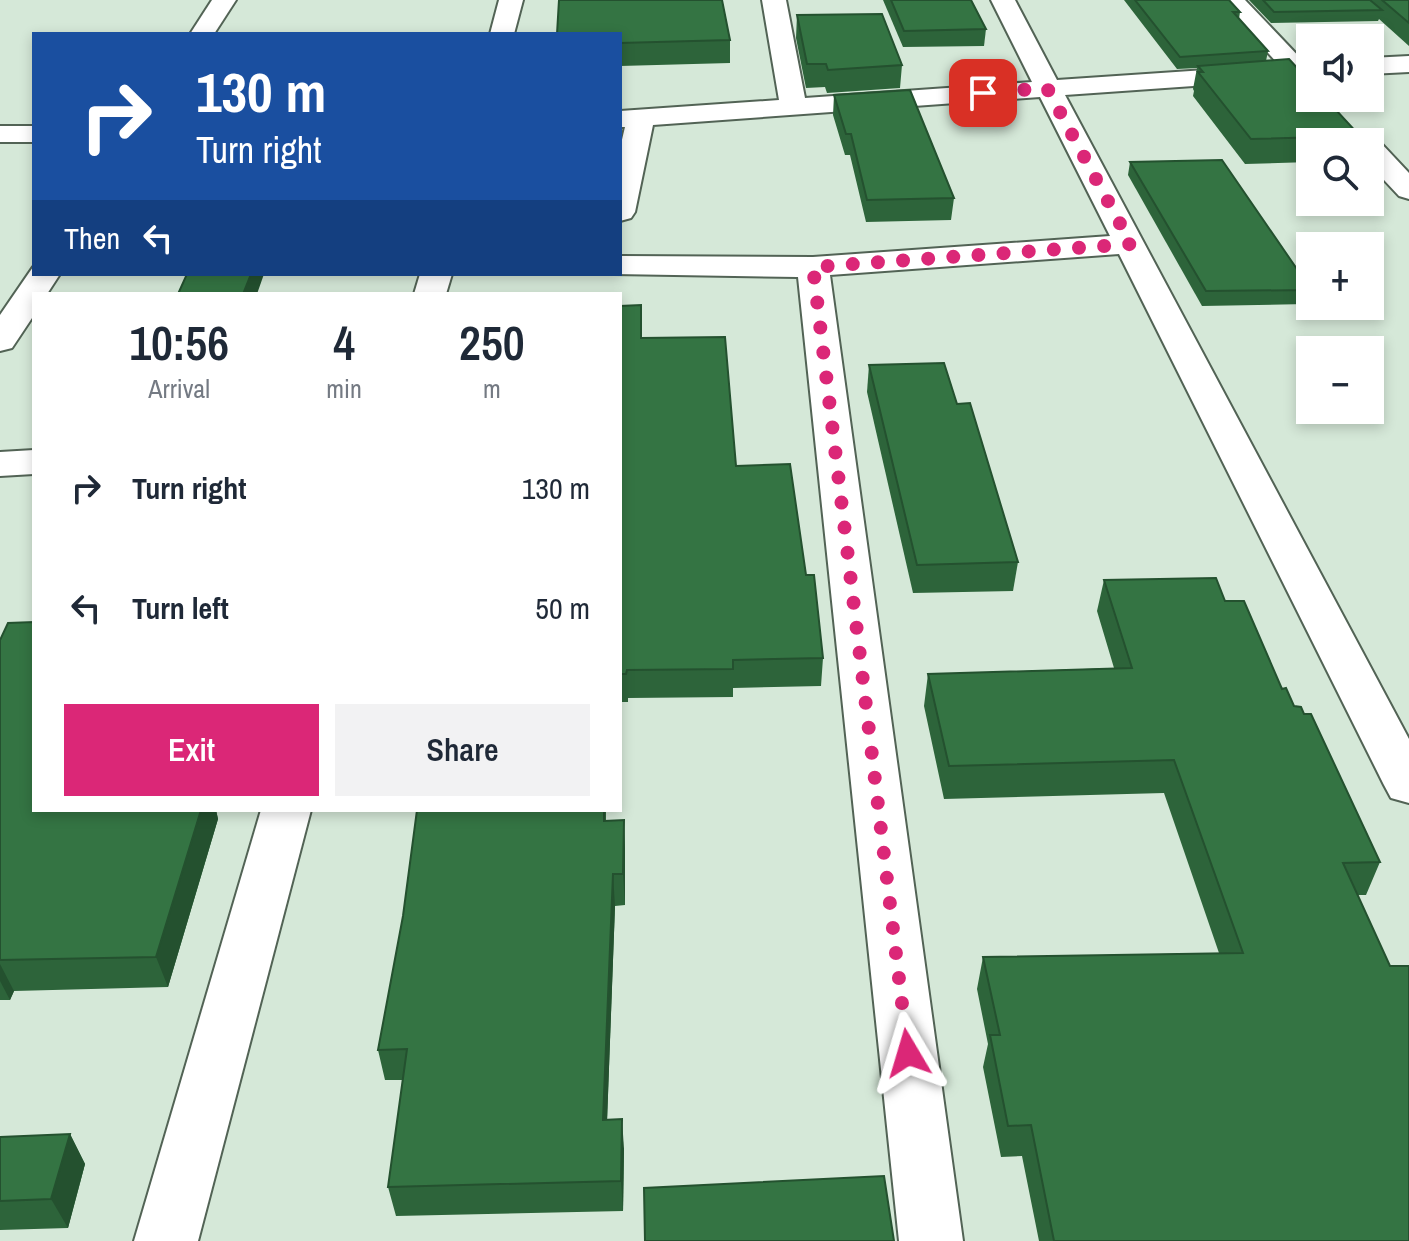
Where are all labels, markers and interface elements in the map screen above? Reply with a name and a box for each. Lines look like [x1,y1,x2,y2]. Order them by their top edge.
map controls [1296,24,1384,424]
button: sound [1296,24,1384,112]
text: 130 m [196,54,326,129]
pin [949,59,1017,127]
icon: right [64,64,168,168]
icon: arrive [961,71,1005,115]
text: Turn right [196,126,321,174]
button: search [1296,128,1384,216]
icon: left [136,216,180,260]
text: Then [64,218,120,258]
button: + [1296,232,1384,320]
text: 10:56 [129,310,229,375]
text: 4 [333,310,355,375]
text: 250 [459,310,525,375]
button: − [1296,336,1384,424]
text: Arrival [148,371,210,406]
text: min [326,371,362,406]
text: m [483,371,501,406]
icon: right [64,466,108,510]
text: Turn right [132,468,246,508]
text: 130 m [522,468,590,508]
icon: left [64,586,108,630]
text: Turn left [132,588,229,628]
text: 50 m [535,588,590,628]
button: Exit [64,704,319,796]
button: Share [335,704,590,796]
position arrow [866,1011,950,1095]

